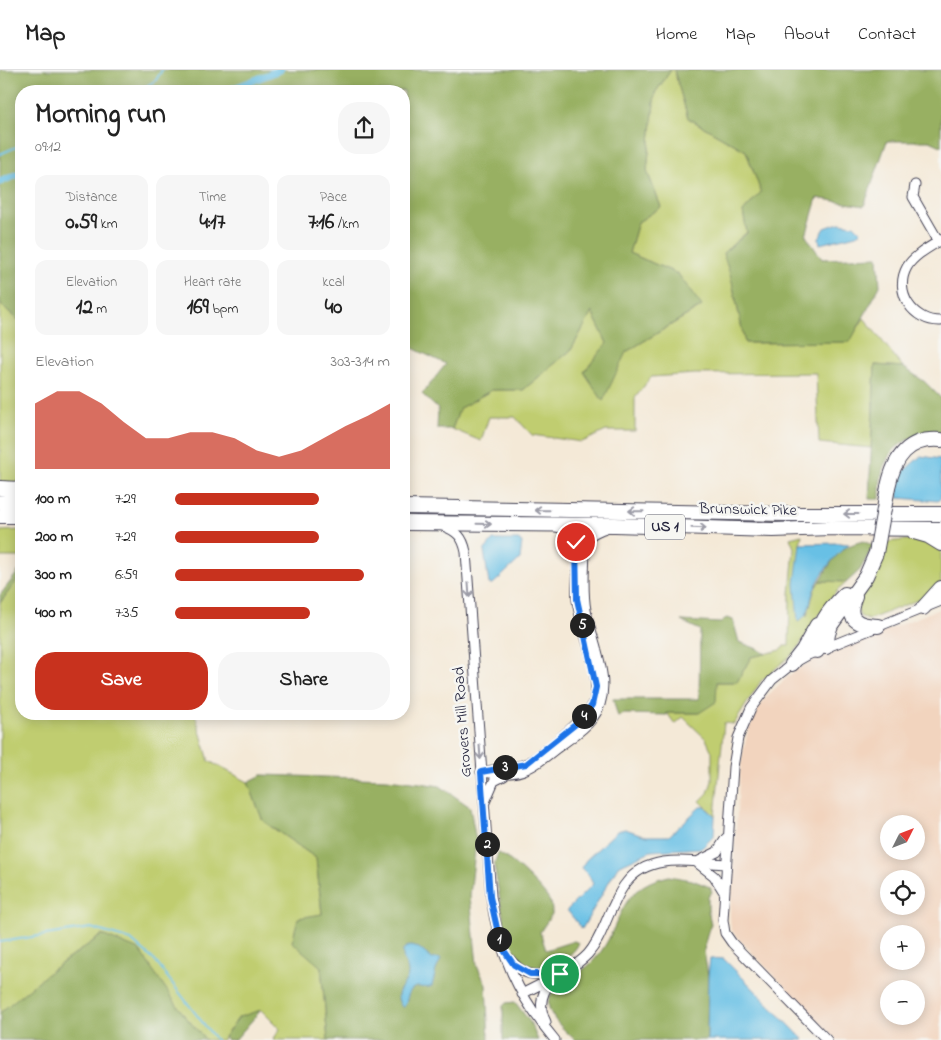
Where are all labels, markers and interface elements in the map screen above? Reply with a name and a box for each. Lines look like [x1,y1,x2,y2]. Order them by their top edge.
text: Map [25,17,66,52]
text: Home [656,22,697,48]
text: Map [725,22,756,48]
text: About [784,22,830,48]
text: Contact [858,22,916,48]
text: Morning run [35,95,166,136]
button: share [338,102,390,154]
text: 09:12 [35,135,61,159]
text: Distance [66,187,117,208]
text: Time [199,187,226,208]
text: Pace [320,187,347,208]
text: 0.59 [65,208,97,238]
text: 4:17 [200,208,225,238]
text: 7:16 [308,208,334,238]
text: km [97,214,118,235]
text: /km [334,214,359,235]
text: Elevation [66,272,117,293]
text: Heart rate [184,272,241,293]
text: kcal [322,272,345,293]
text: 12 [76,293,93,323]
text: 169 [187,293,209,323]
text: 40 [325,293,342,323]
text: m [93,299,107,320]
text: bpm [209,299,238,320]
text: Elevation [35,350,94,374]
text: 303–314 m [331,350,390,374]
text: 100 m [35,487,70,511]
text: 7:29 [115,487,136,511]
street label: Brunswick Pike [698,497,798,523]
one-way arrow [534,505,550,514]
one-way arrow [628,506,644,516]
one-way arrow [843,509,859,519]
road number: US 1 [645,514,685,540]
one-way arrow [476,519,492,529]
pin [555,521,597,563]
one-way arrow [691,523,707,532]
text: 200 m [35,525,73,549]
text: 7:29 [115,525,136,549]
icon: check [562,528,590,556]
text: 300 m [35,563,72,587]
text: 6:59 [115,563,137,587]
one-way arrow [464,582,473,598]
text: 400 m [35,601,72,625]
text: 7:35 [115,601,139,625]
pin: 5 [570,612,594,638]
text: 5 [578,615,587,636]
button: Save [35,652,208,710]
button: Share [218,652,390,710]
street label: Grovers Mill Road [447,666,479,778]
pin: 4 [572,704,596,728]
text: 4 [582,706,587,727]
one-way arrow [475,744,485,760]
pin: 3 [492,754,518,780]
text: 3 [503,757,508,778]
north arrow [880,815,925,860]
map controls [880,815,925,1025]
pin: 2 [474,832,500,856]
text: 2 [484,834,491,855]
button: locate [880,870,925,915]
button: + [880,925,925,970]
pin: 1 [486,926,512,952]
text: 1 [497,929,502,950]
pin [539,953,581,995]
icon: arrive [546,960,574,988]
button: − [880,980,925,1025]

